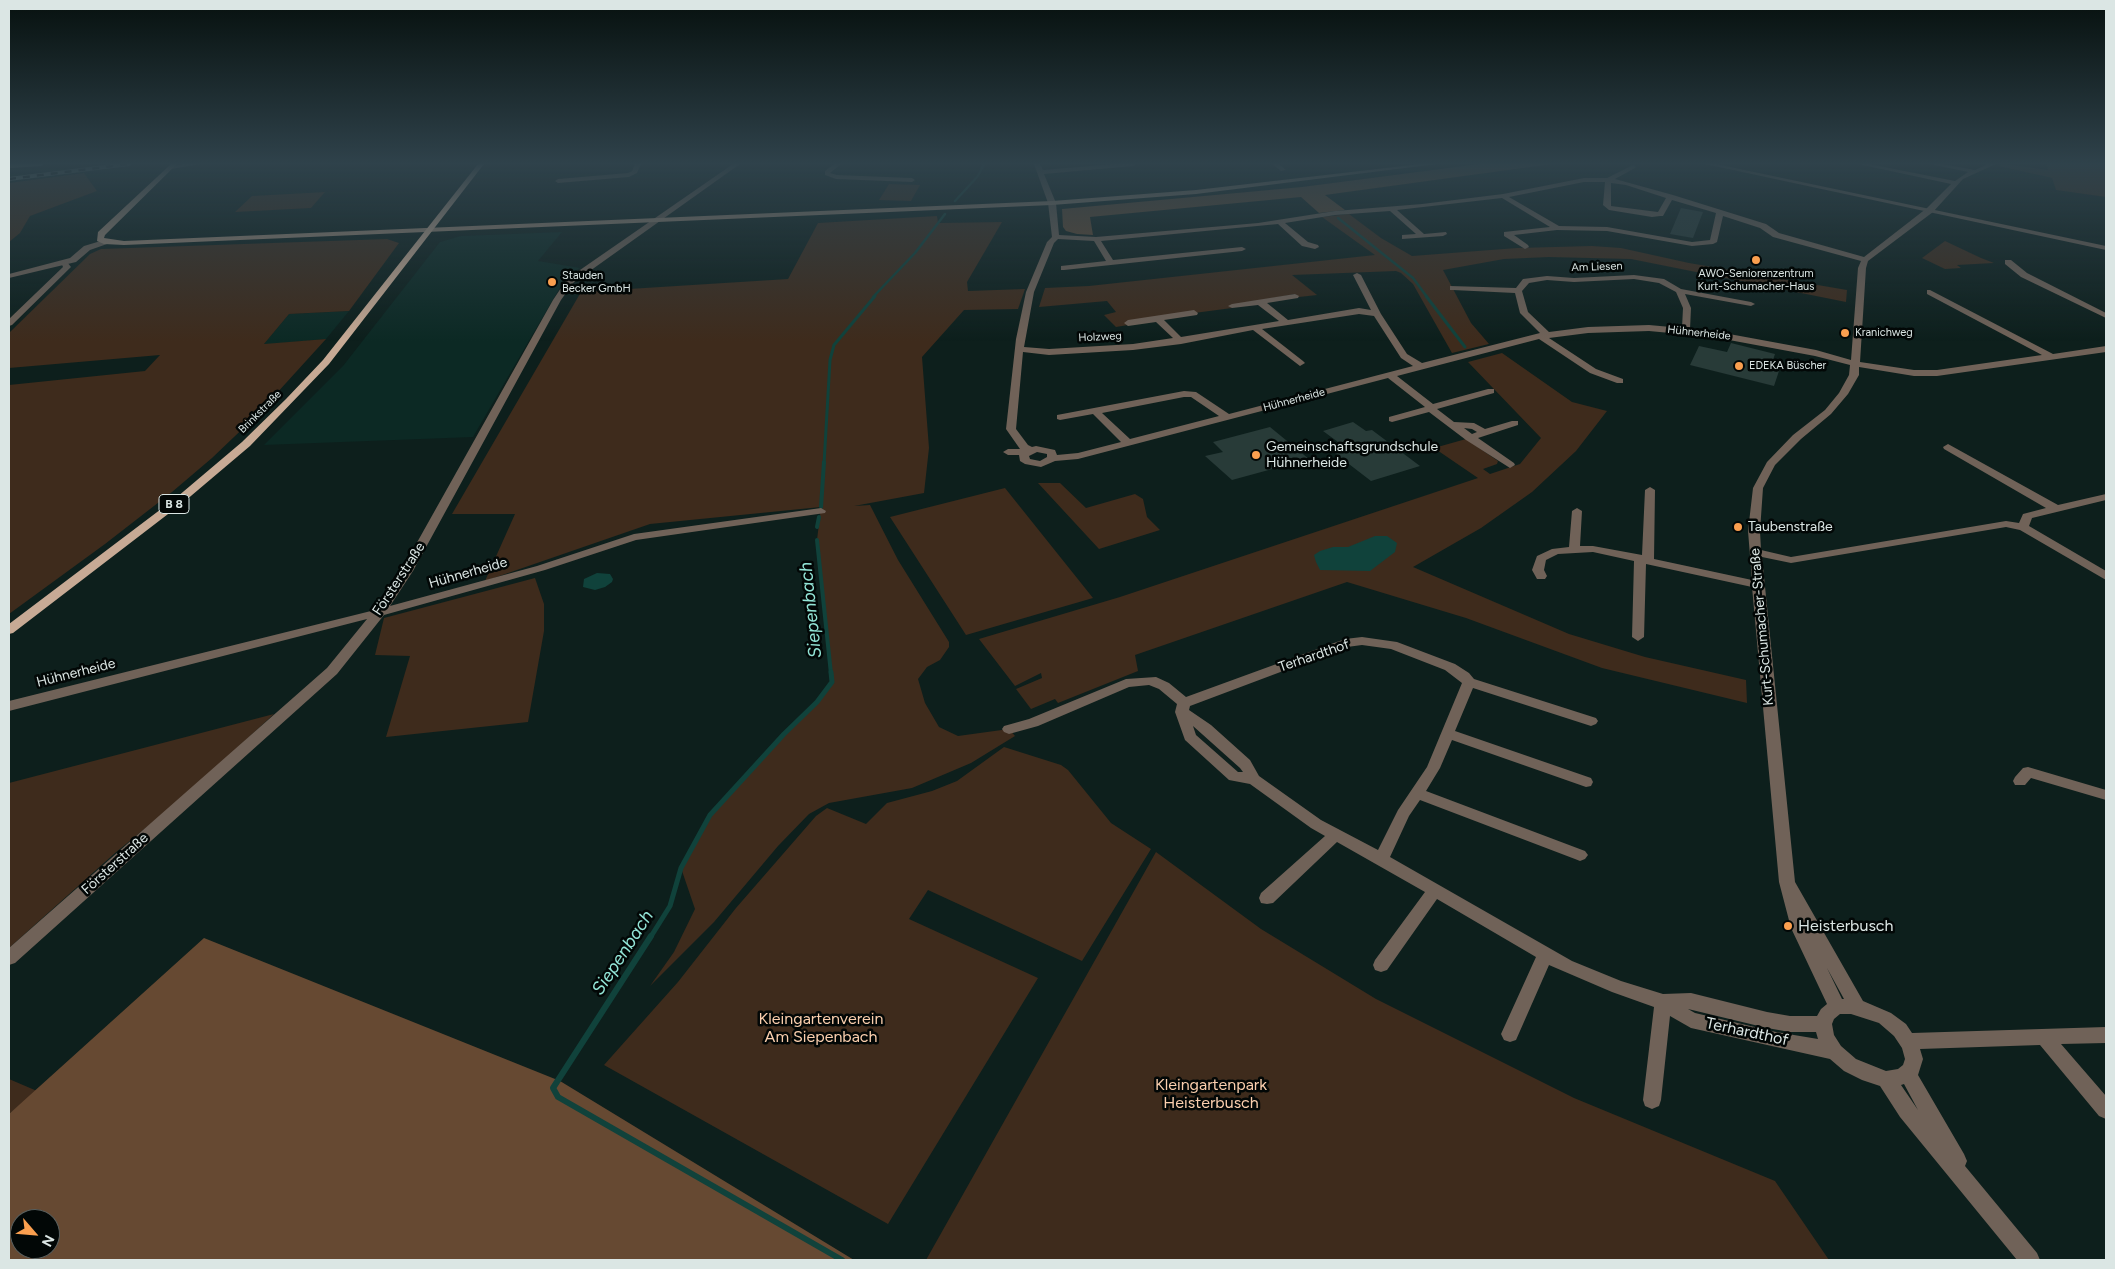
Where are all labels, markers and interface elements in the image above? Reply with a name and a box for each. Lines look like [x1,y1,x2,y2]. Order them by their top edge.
marker: AWO-Seniorenzentrum Kurt-Schumacher-Haus [1750,254,1762,266]
street label: Am Liesen [1571,260,1623,274]
place label: AWO-Seniorenzentrum Kurt-Schumacher-Haus [1698,267,1814,293]
place label: Stauden Becker GmbH [562,269,631,295]
marker: Stauden Becker GmbH [546,276,558,288]
street label: Hühnerheide [1667,323,1731,343]
place label: Kranichweg [1855,326,1913,340]
marker: Kranichweg [1839,327,1851,339]
street label: Holzweg [1078,329,1122,345]
place label: EDEKA Büscher [1749,359,1826,373]
marker: EDEKA Büscher [1733,360,1745,372]
street label: Hühnerheide [1262,385,1326,415]
street label: Brinkstraße [236,388,284,436]
place label: Gemeinschaftsgrundschule Hühnerheide [1266,439,1438,472]
marker: Gemeinschaftsgrundschule Hühnerheide [1250,449,1262,461]
road number: B 8 [159,494,189,514]
place label: Taubenstraße [1748,519,1833,535]
marker: Taubenstraße [1732,521,1744,533]
street label: Försterstraße [369,539,429,619]
street label: Kurt-Schumacher-Straße [1747,548,1777,706]
street label: Hühnerheide [427,554,509,592]
water label: Siepenbach [795,561,827,659]
street label: Terhardthof [1277,636,1351,676]
street label: Hühnerheide [35,655,117,691]
street label: Försterstraße [78,830,152,898]
water label: Siepenbach [588,907,658,999]
place label: Heisterbusch [1798,916,1893,936]
marker: Heisterbusch [1782,920,1794,932]
park label: Kleingartenverein Am Siepenbach [759,1009,883,1047]
street label: Terhardthof [1704,1014,1790,1050]
park label: Kleingartenpark Heisterbusch [1155,1075,1267,1113]
north arrow [10,1209,60,1259]
text: N [38,1232,58,1249]

